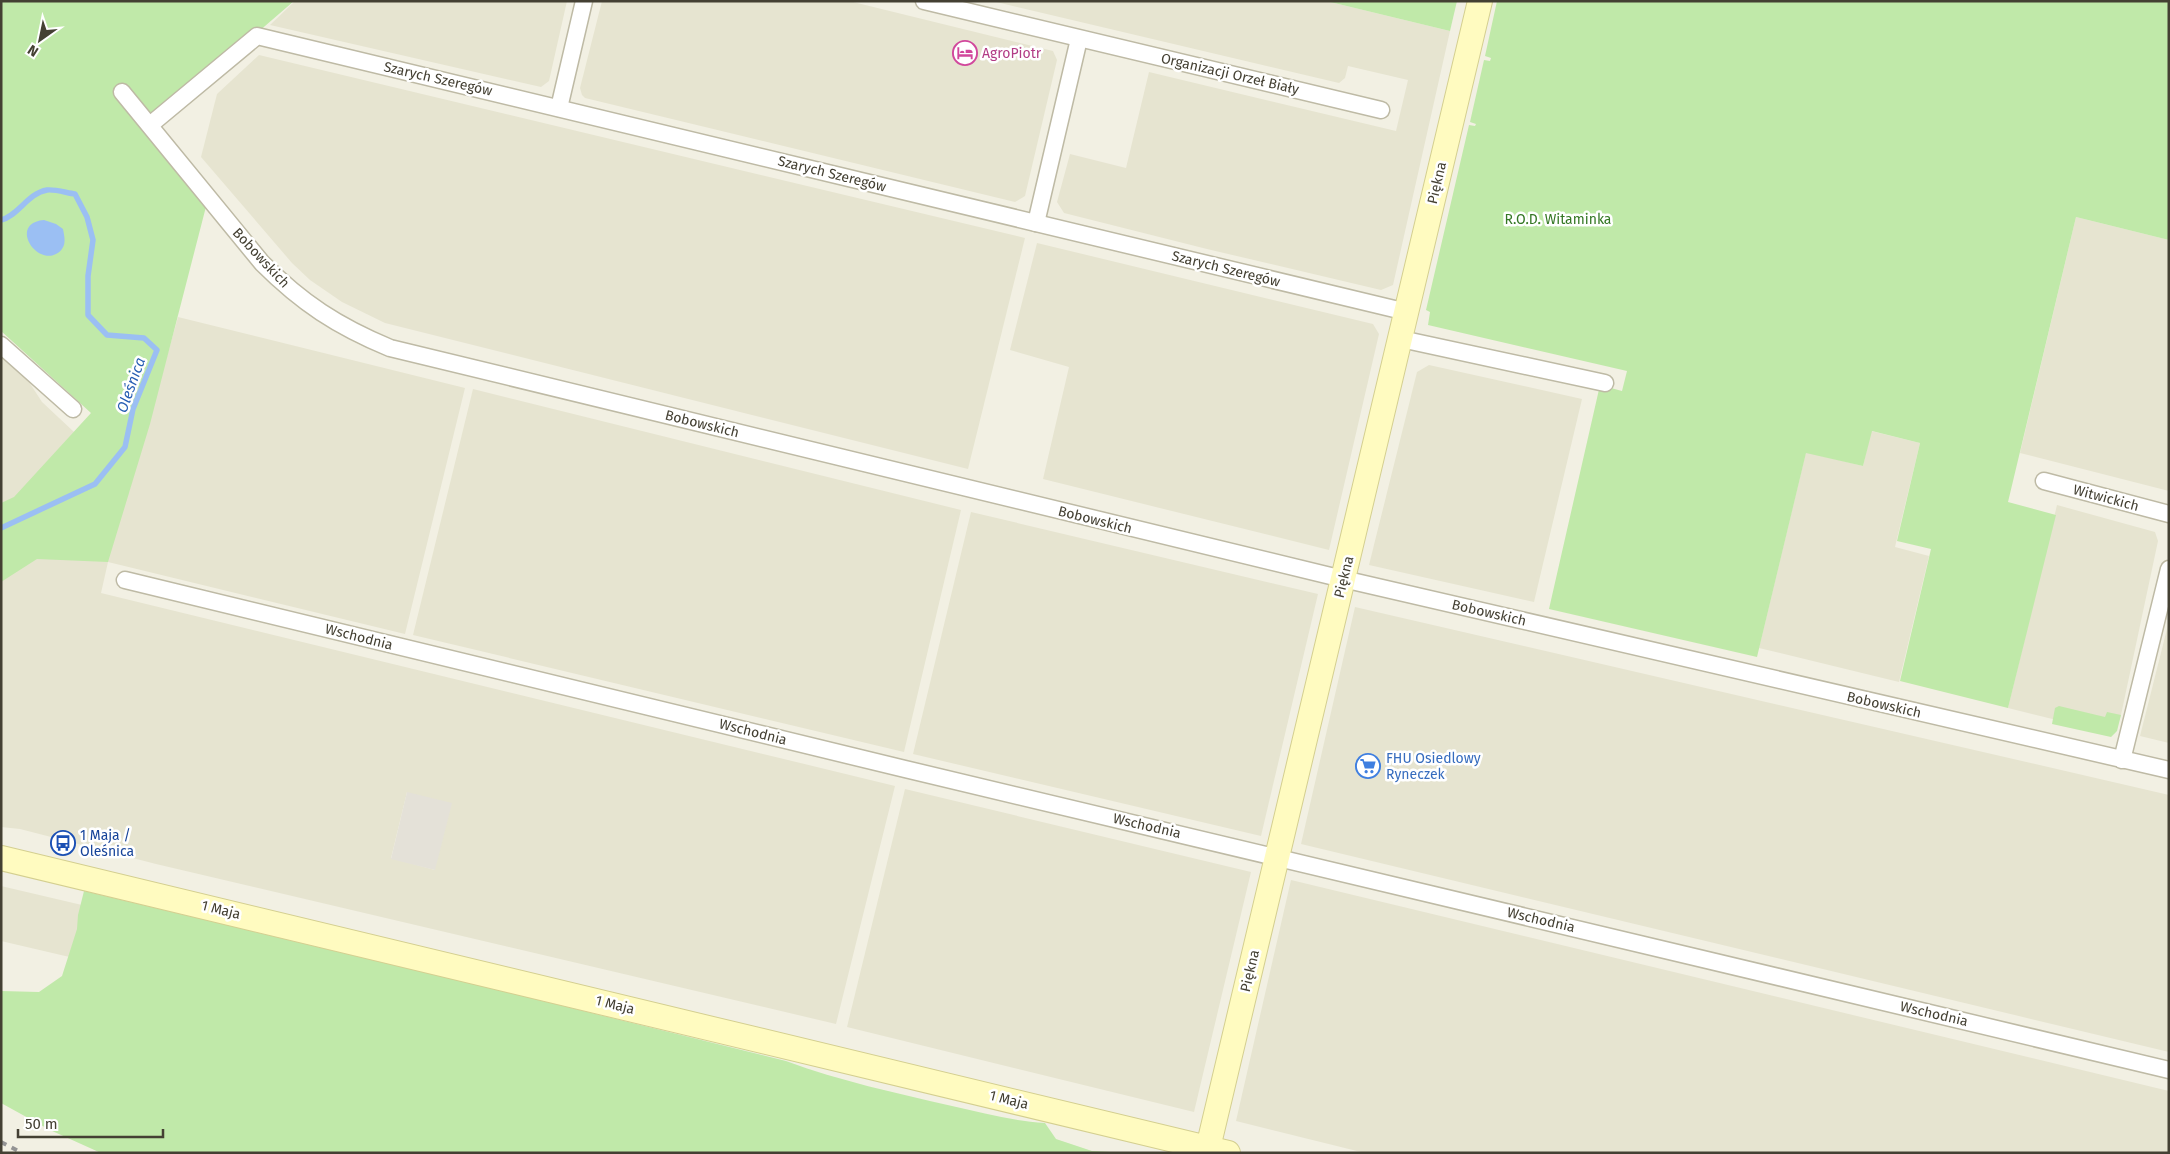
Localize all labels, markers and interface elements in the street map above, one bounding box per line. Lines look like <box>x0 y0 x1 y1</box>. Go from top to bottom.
north arrow <box>15 15 65 65</box>
hotel icon: AgroPiotr <box>952 40 978 66</box>
text: N <box>25 41 42 60</box>
place label: AgroPiotr <box>982 45 1042 62</box>
street label: Organizacji Orzeł Biały <box>1159 50 1301 98</box>
street label: Szarych Szeregów <box>382 58 494 100</box>
street label: Szarych Szeregów <box>776 152 888 196</box>
street label: Piękna <box>1424 160 1450 206</box>
park label: R.O.D. Witaminka <box>1505 211 1611 228</box>
street label: Bobowskich <box>229 224 293 292</box>
street label: Szarych Szeregów <box>1170 247 1282 291</box>
water label: Oleśnica <box>113 355 149 415</box>
street label: Bobowskich <box>663 407 741 441</box>
street label: Witwickich <box>2071 481 2141 515</box>
street label: Bobowskich <box>1056 503 1134 537</box>
street label: Piękna <box>1331 554 1357 600</box>
street label: Bobowskich <box>1450 596 1528 630</box>
street label: Wschodnia <box>323 620 395 654</box>
street label: Bobowskich <box>1845 688 1923 722</box>
street label: Wschodnia <box>717 715 789 749</box>
place label: FHU Osiedlowy Ryneczek <box>1386 750 1481 783</box>
supermarket icon: FHU Osiedlowy Ryneczek <box>1355 753 1381 779</box>
street label: Wschodnia <box>1111 810 1183 842</box>
place label: 1 Maja / Oleśnica <box>80 827 134 860</box>
bus stop icon: 1 Maja / Oleśnica <box>50 830 76 856</box>
street label: 1 Maja <box>200 897 242 923</box>
street label: Wschodnia <box>1505 904 1577 936</box>
street label: Piękna <box>1237 948 1263 994</box>
street label: 1 Maja <box>594 992 636 1018</box>
street label: Wschodnia <box>1898 998 1970 1030</box>
street label: 1 Maja <box>988 1087 1030 1113</box>
scale bar <box>18 1106 162 1138</box>
text: 50 m <box>25 1115 58 1133</box>

